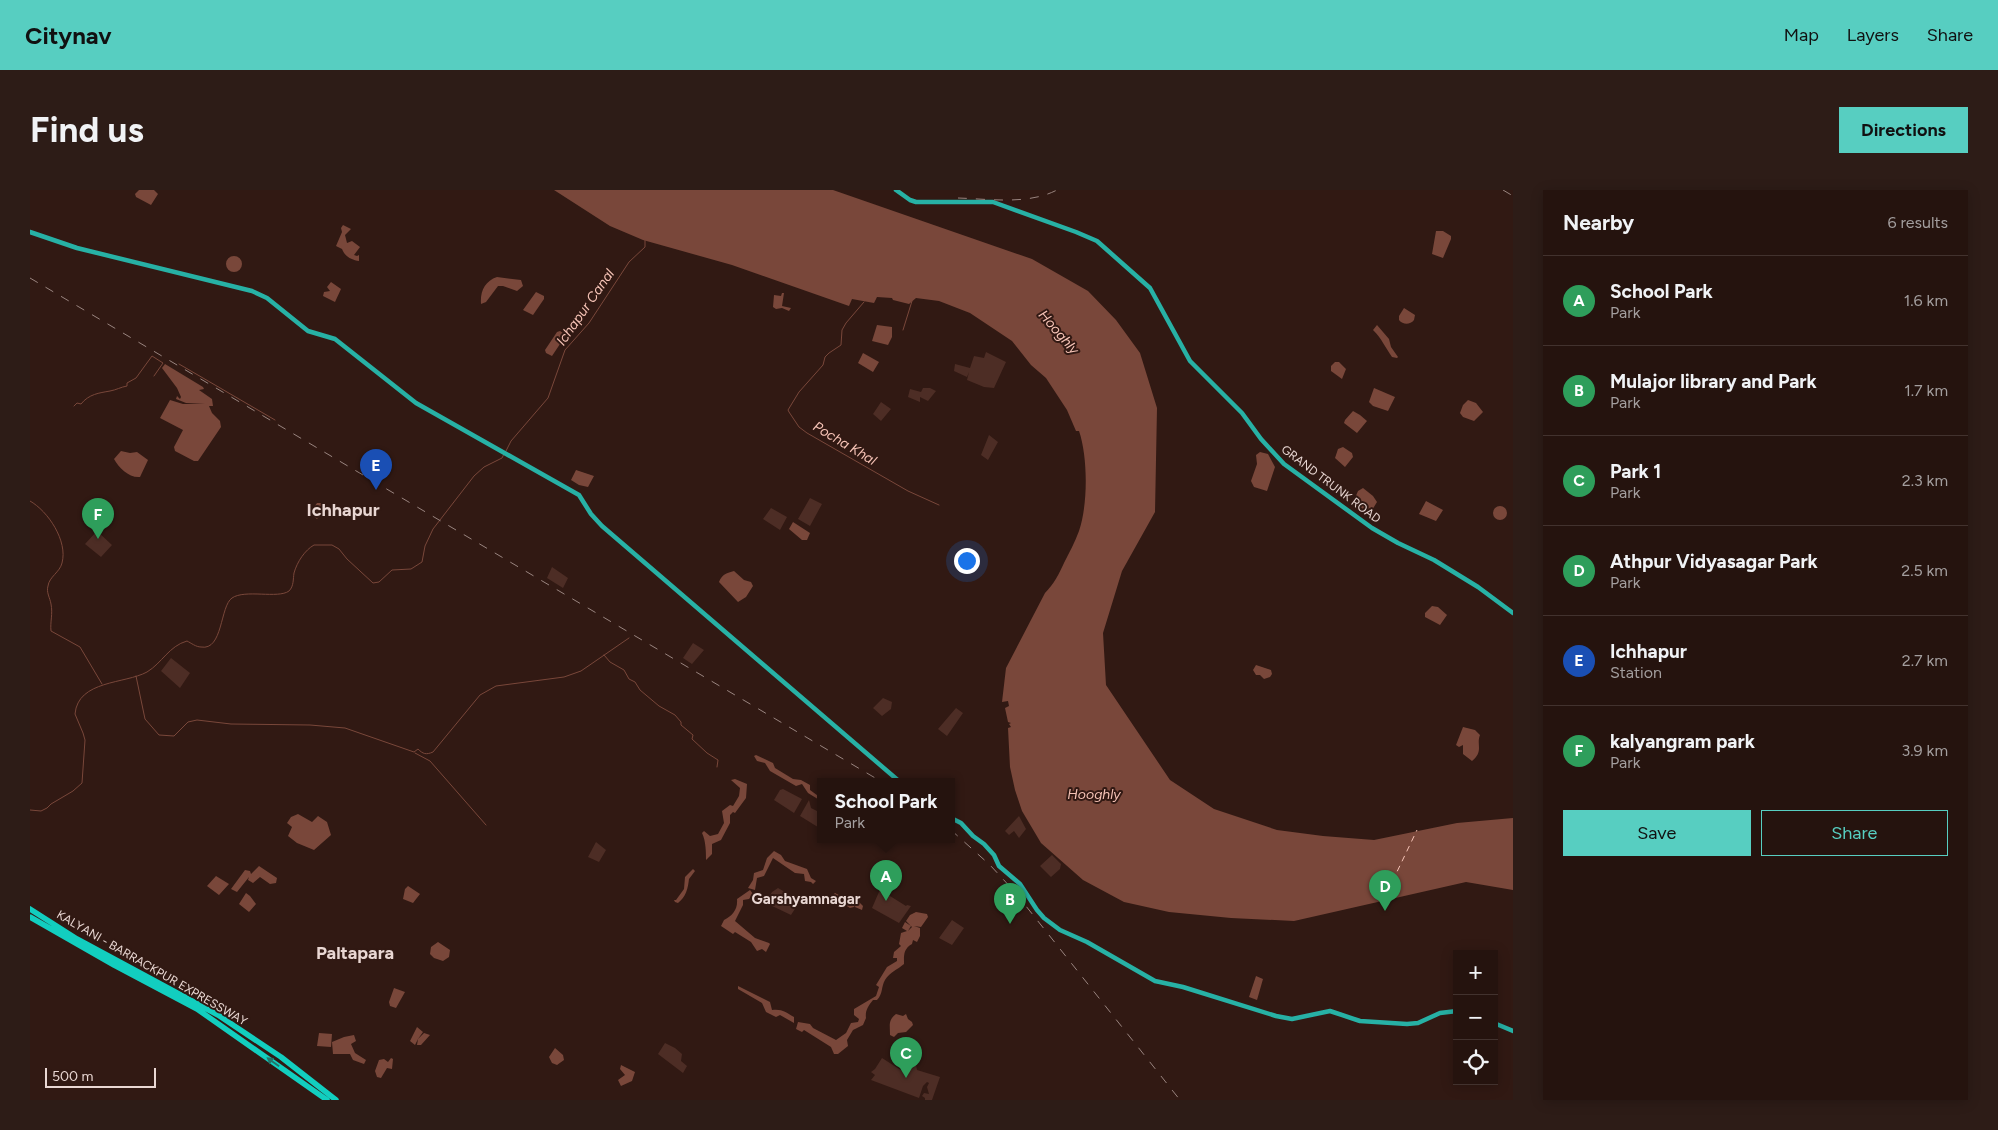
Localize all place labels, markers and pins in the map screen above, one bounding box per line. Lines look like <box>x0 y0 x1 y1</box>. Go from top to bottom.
pin: E <box>360 449 392 490</box>
pin: F <box>82 498 114 539</box>
pin: A <box>870 860 902 901</box>
pin: D <box>1369 870 1401 911</box>
pin: B <box>994 883 1026 924</box>
pin: C <box>890 1037 922 1078</box>

